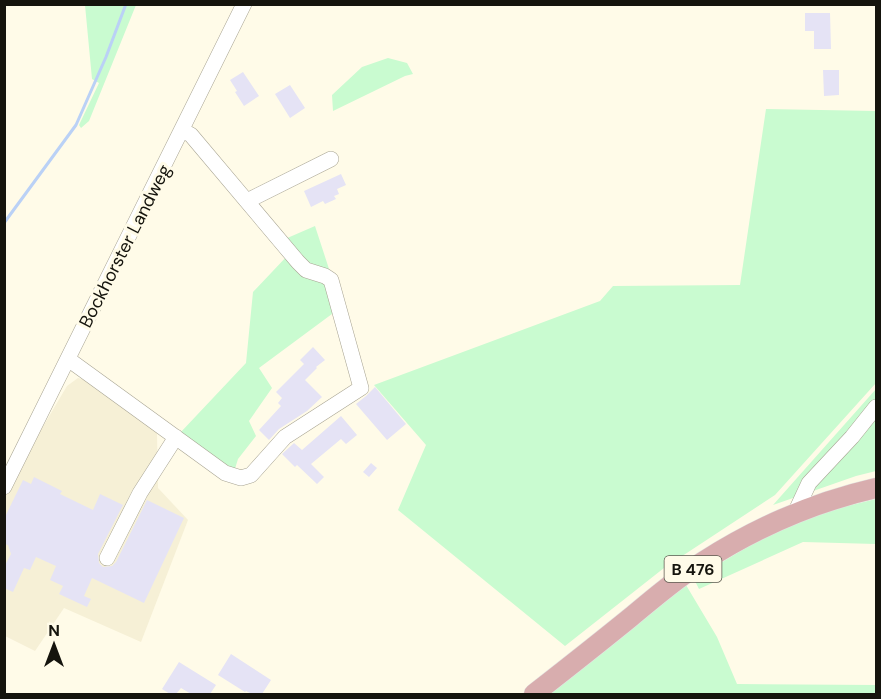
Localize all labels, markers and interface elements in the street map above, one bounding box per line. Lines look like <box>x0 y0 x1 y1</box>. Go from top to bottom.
street label: Bockhorster Landweg <box>73 160 177 332</box>
road number: B 476 <box>664 556 722 582</box>
north arrow <box>24 615 84 675</box>
text: N <box>48 620 60 641</box>

